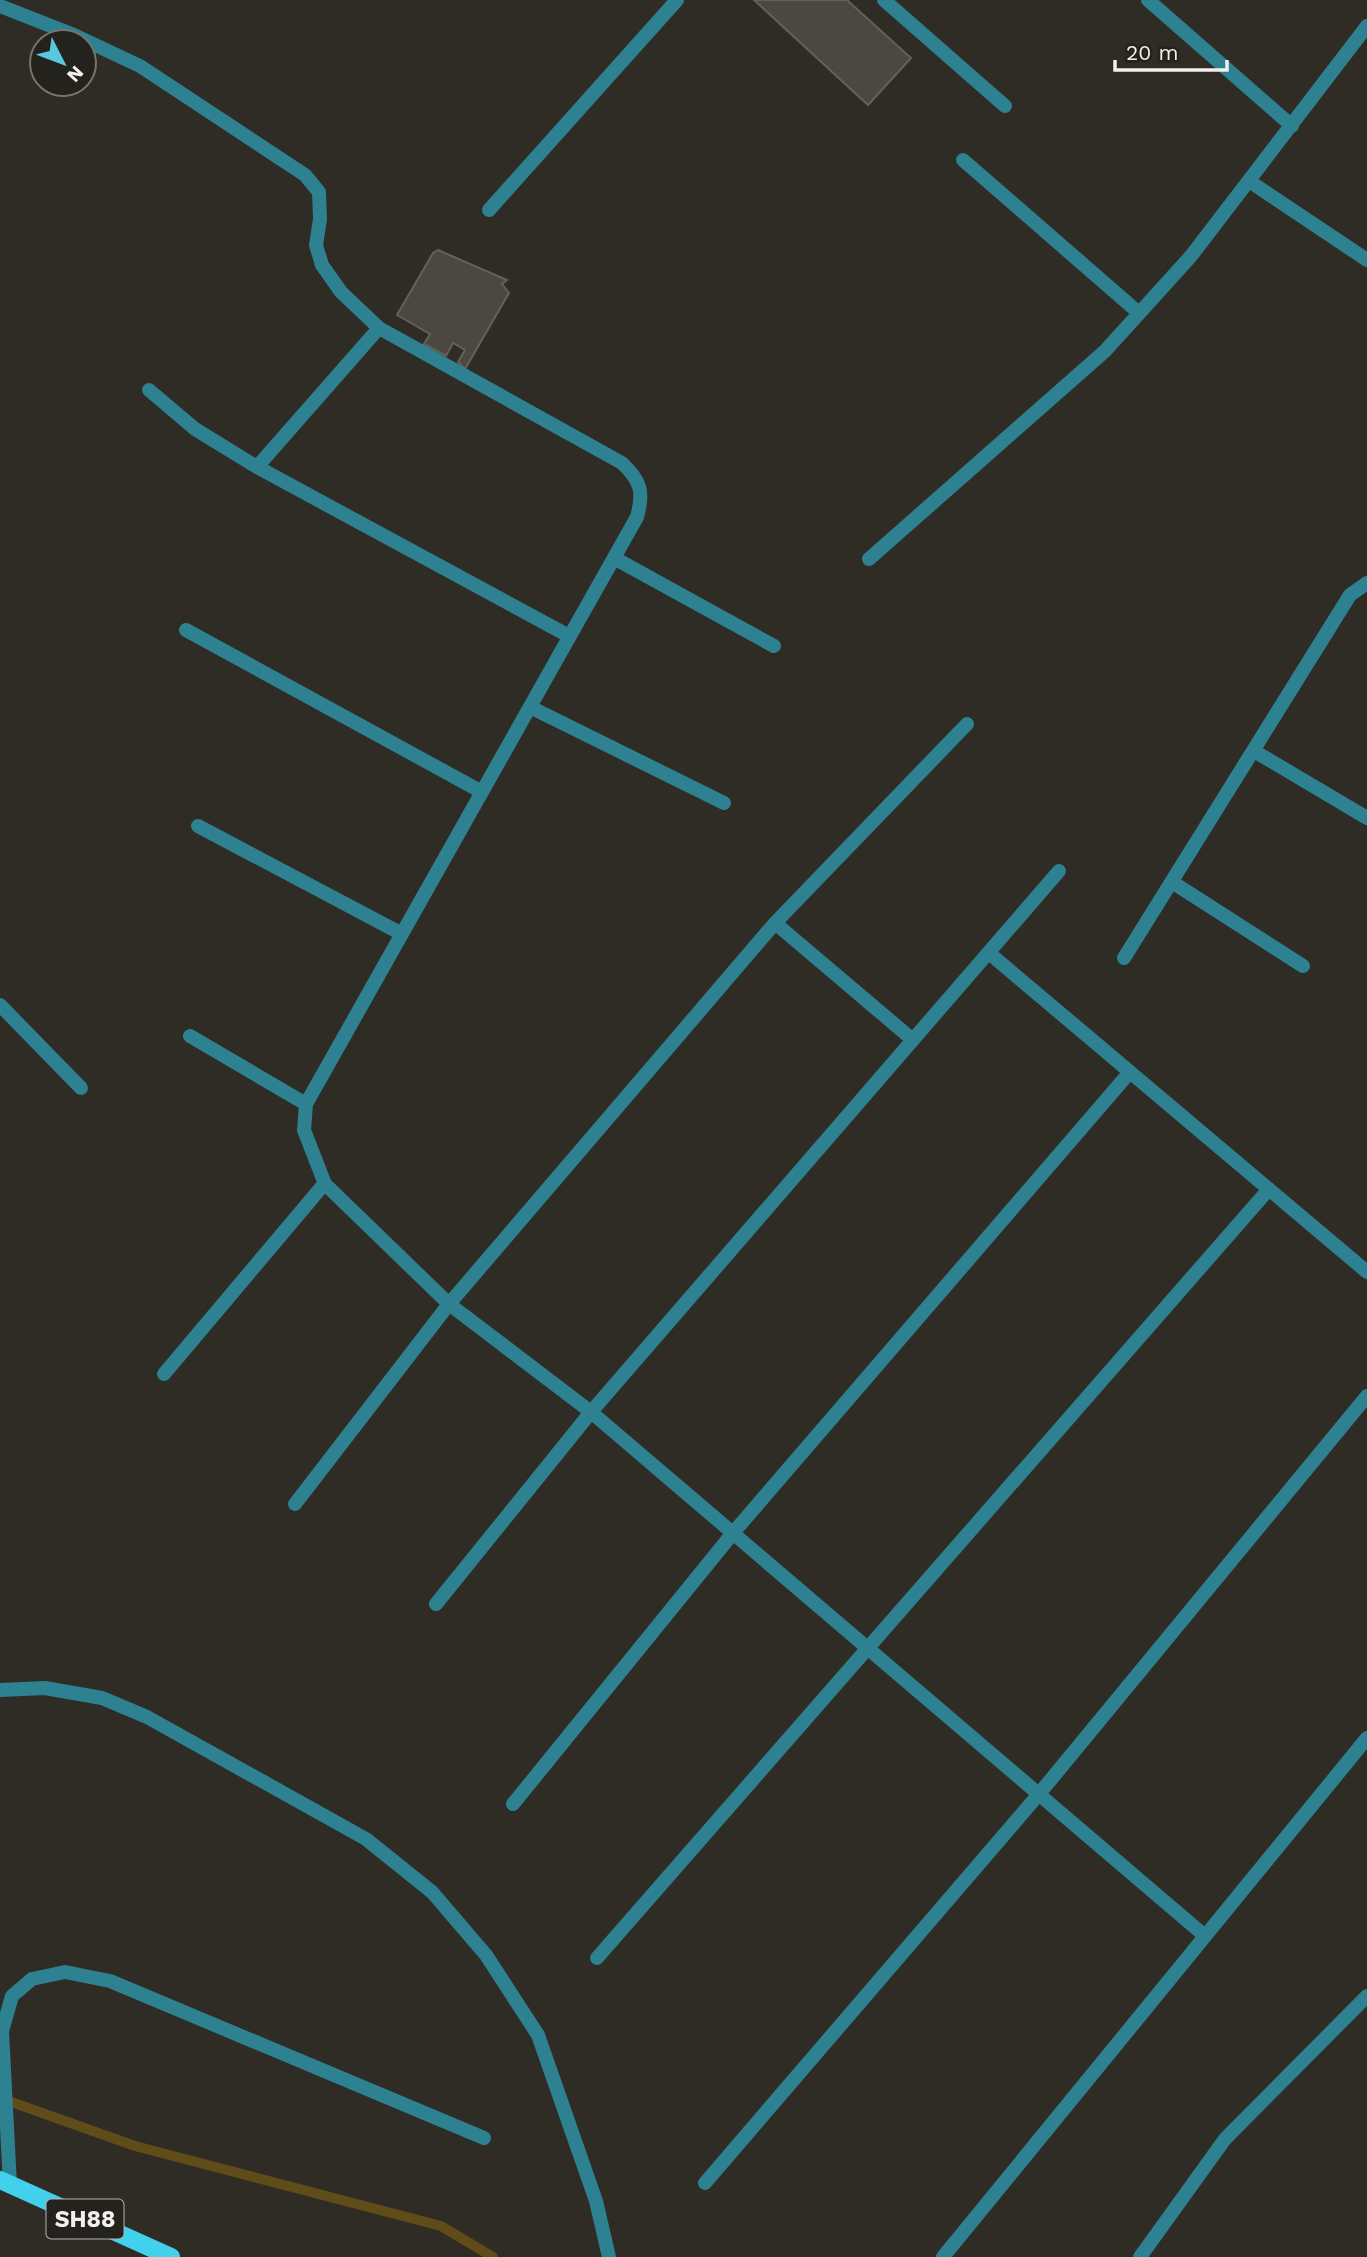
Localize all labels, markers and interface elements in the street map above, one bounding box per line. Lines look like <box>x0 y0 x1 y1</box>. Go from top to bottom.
north arrow <box>28 28 98 98</box>
scale bar <box>1115 28 1227 72</box>
text: 20 m <box>1126 40 1178 65</box>
text: N <box>62 61 89 87</box>
road number: SH88 <box>46 2200 124 2238</box>

